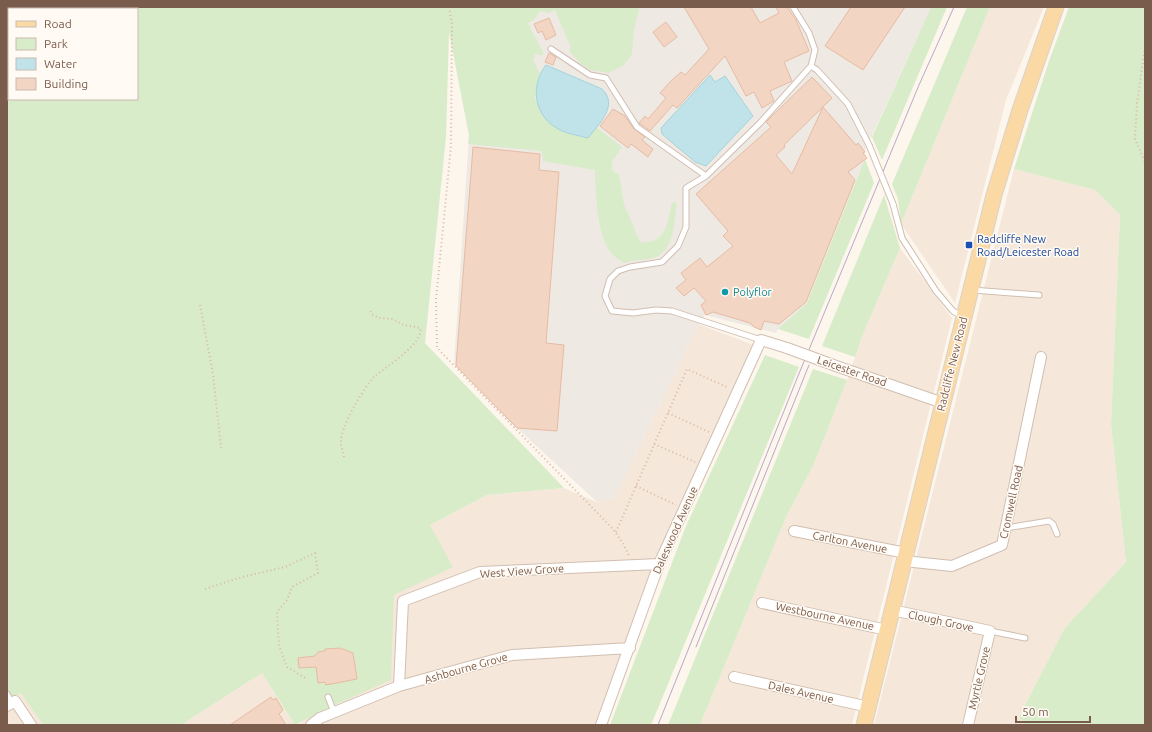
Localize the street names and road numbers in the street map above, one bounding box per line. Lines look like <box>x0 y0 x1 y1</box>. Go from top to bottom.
street label: Radcliffe New Road <box>934 316 970 412</box>
street label: Leicester Road <box>816 353 888 389</box>
street label: Cromwell Road <box>997 464 1025 540</box>
street label: Daleswood Avenue <box>650 484 700 576</box>
street label: Carlton Avenue <box>812 529 888 555</box>
street label: West View Grove <box>480 562 564 580</box>
street label: Westbourne Avenue <box>775 600 875 632</box>
street label: Clough Grove <box>907 608 975 634</box>
street label: Myrtle Grove <box>966 645 992 711</box>
street label: Ashbourne Grove <box>423 650 509 686</box>
street label: Dales Avenue <box>767 679 835 705</box>

